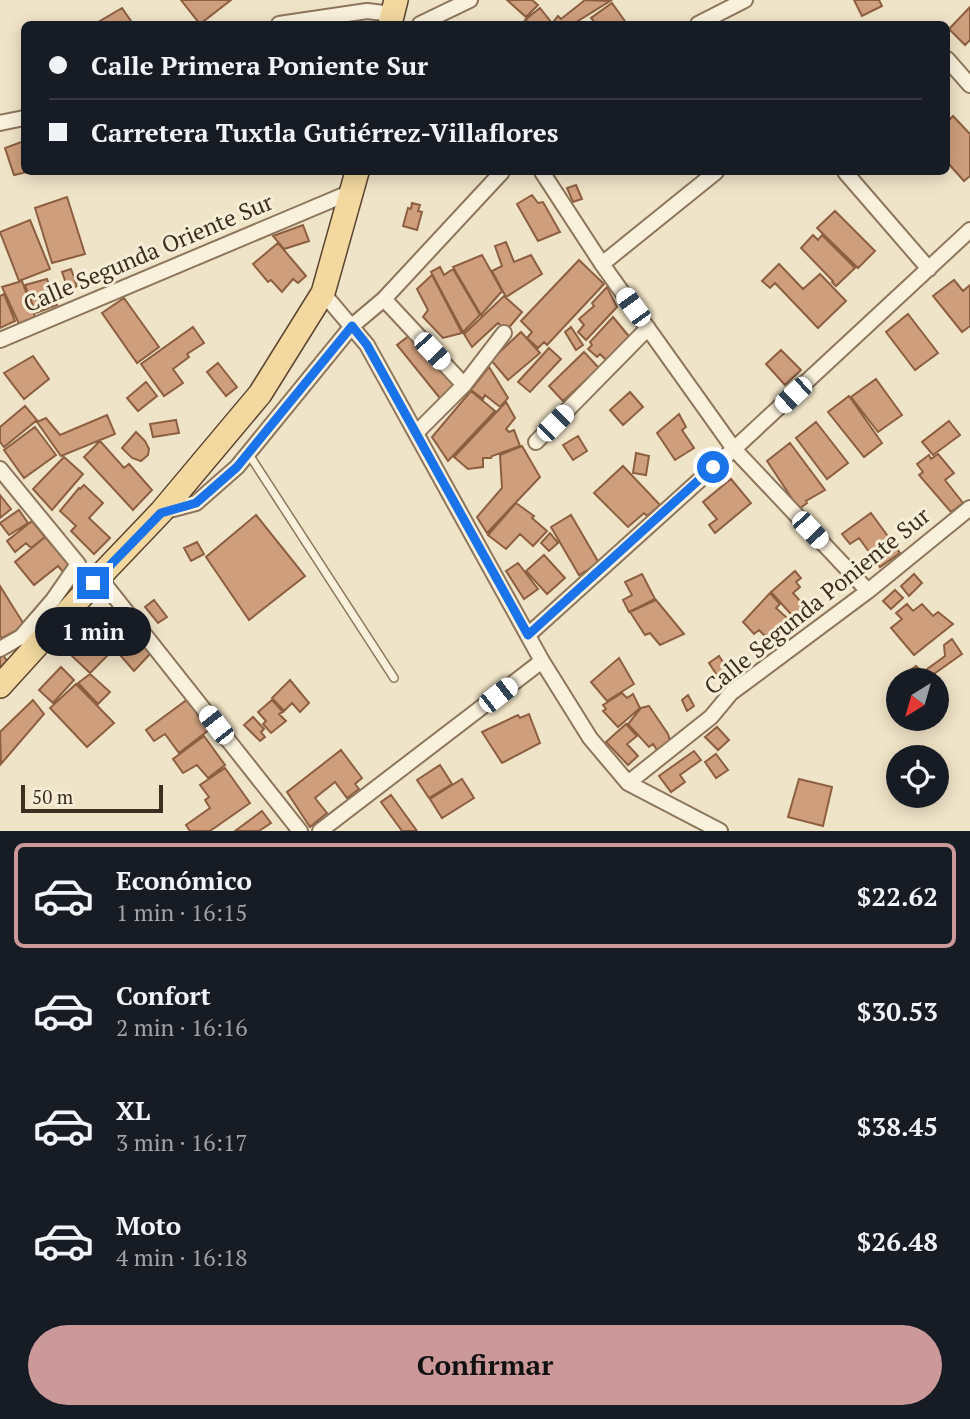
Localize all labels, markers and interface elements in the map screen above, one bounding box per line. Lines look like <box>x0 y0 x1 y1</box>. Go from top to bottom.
text: Calle Primera Poniente Sur <box>91 48 428 82</box>
text: Carretera Tuxtla Gutiérrez-Villaflores <box>91 115 558 149</box>
street label: Calle Segunda Oriente Sur <box>18 186 278 319</box>
car <box>613 284 654 330</box>
car <box>410 328 455 374</box>
car <box>771 373 816 417</box>
car <box>533 401 578 445</box>
route start <box>697 451 729 483</box>
street label: Calle Segunda Poniente Sur <box>697 500 936 701</box>
car <box>788 507 833 553</box>
route end <box>77 567 109 599</box>
callout: 1 min <box>35 608 151 656</box>
text: 1 min <box>62 616 124 647</box>
north arrow <box>886 668 948 732</box>
map controls <box>886 668 949 808</box>
car <box>475 674 522 716</box>
car <box>195 702 238 748</box>
button: locate <box>886 745 949 808</box>
scale bar <box>21 782 163 814</box>
text: 50 m <box>32 784 73 809</box>
text: Económico <box>116 863 252 897</box>
icon: car <box>32 864 95 927</box>
text: $22.62 <box>857 879 938 913</box>
text: 1 min · 16:15 <box>116 897 248 928</box>
text: Confort <box>116 978 211 1012</box>
icon: car <box>32 979 95 1042</box>
text: $30.53 <box>857 994 938 1028</box>
text: 2 min · 16:16 <box>116 1012 248 1043</box>
text: XL <box>116 1093 150 1127</box>
icon: car <box>32 1094 95 1157</box>
text: $38.45 <box>857 1109 938 1143</box>
text: 3 min · 16:17 <box>116 1127 248 1158</box>
text: Moto <box>116 1208 181 1242</box>
icon: car <box>32 1209 95 1272</box>
text: $26.48 <box>857 1224 938 1258</box>
text: 4 min · 16:18 <box>116 1242 248 1273</box>
button: Confirmar <box>28 1325 942 1405</box>

